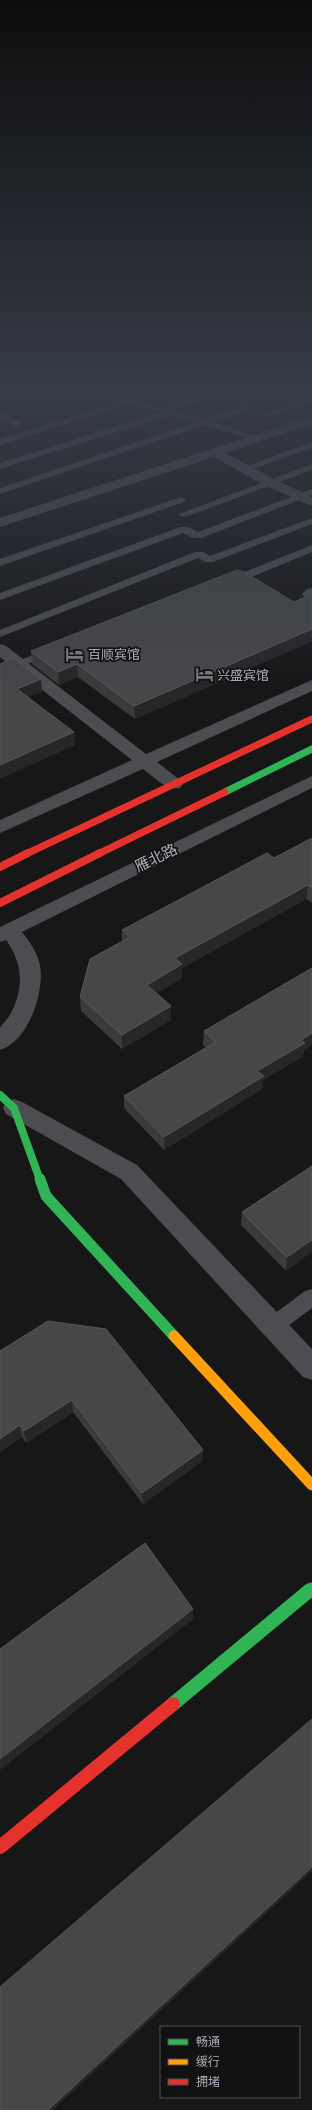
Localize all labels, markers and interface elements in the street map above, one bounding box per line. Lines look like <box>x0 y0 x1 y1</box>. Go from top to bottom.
hotel icon: 百顺宾馆 <box>65 644 85 664</box>
place label: 百顺宾馆 <box>88 646 140 662</box>
hotel icon: 兴盛宾馆 <box>194 665 214 685</box>
place label: 兴盛宾馆 <box>217 667 269 683</box>
street label: 雁北路 <box>132 840 180 876</box>
legend <box>160 2026 300 2098</box>
text: 畅通 <box>196 2034 220 2049</box>
text: 缓行 <box>196 2054 220 2069</box>
text: 拥堵 <box>196 2074 220 2089</box>

